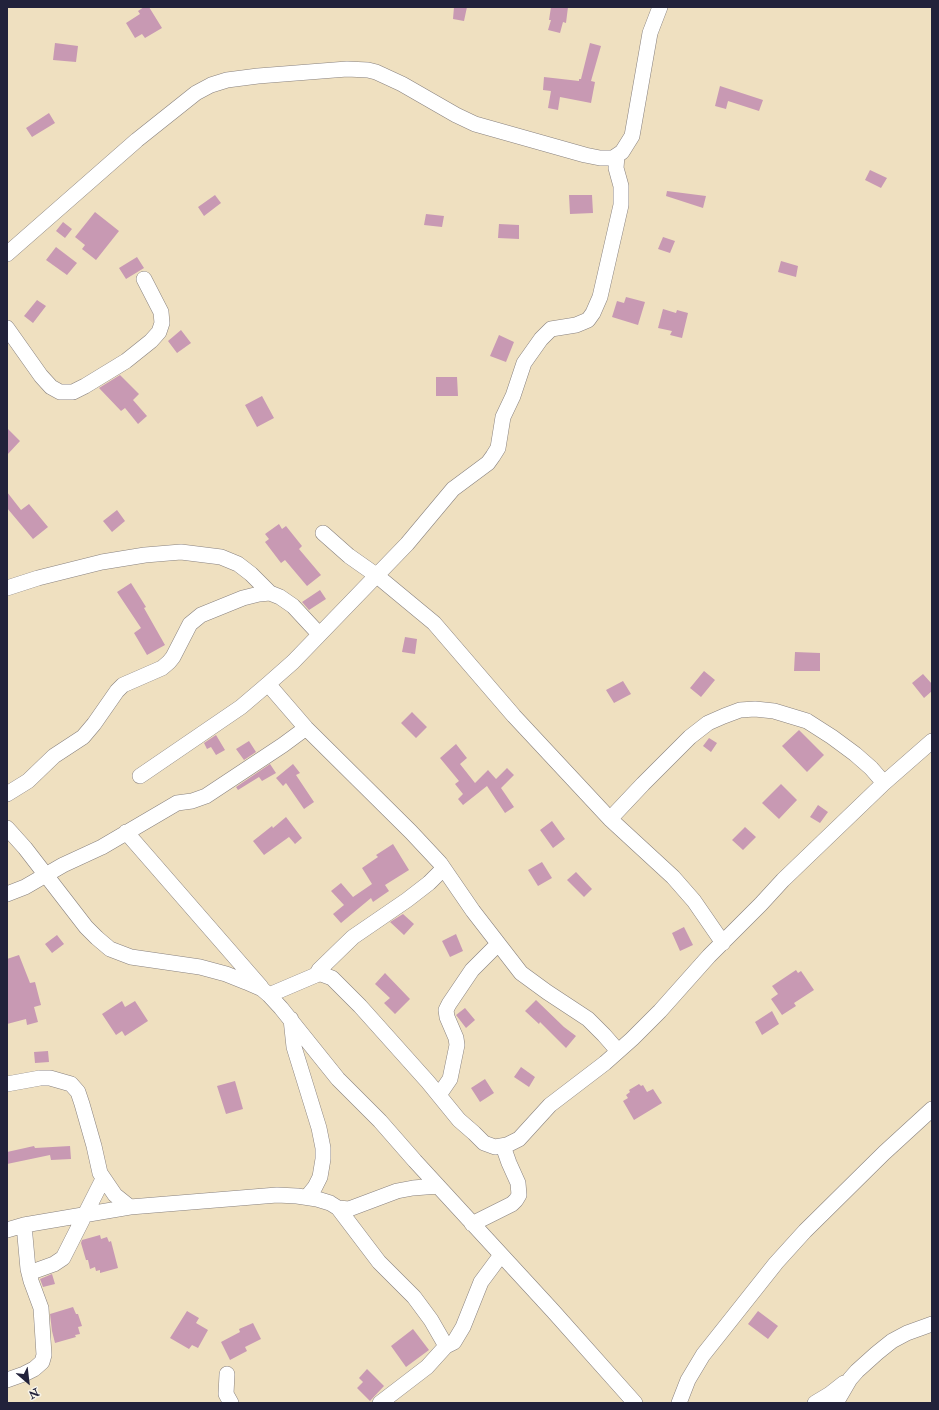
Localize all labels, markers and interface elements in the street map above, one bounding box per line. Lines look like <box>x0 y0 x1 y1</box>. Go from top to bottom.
north arrow <box>8 1362 48 1402</box>
text: N <box>26 1385 41 1401</box>

